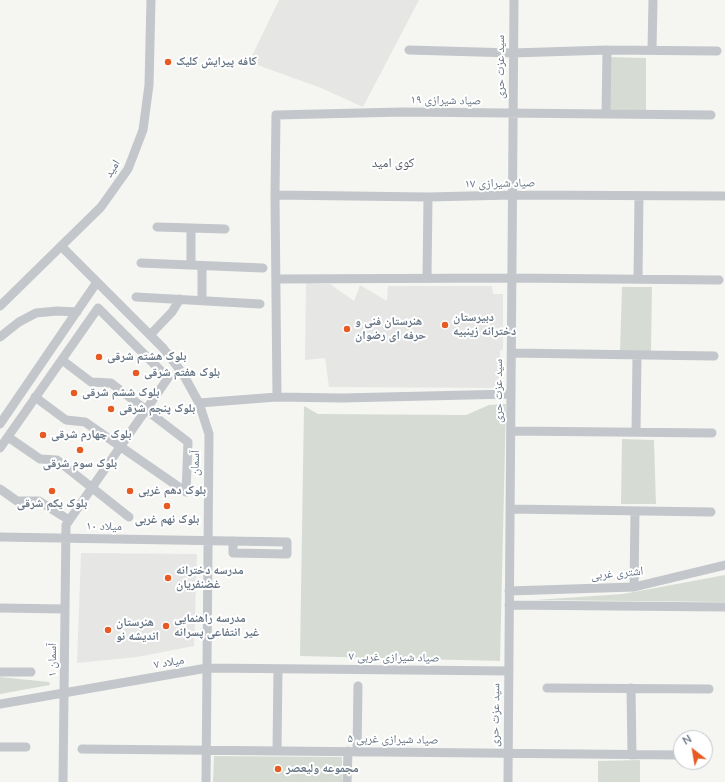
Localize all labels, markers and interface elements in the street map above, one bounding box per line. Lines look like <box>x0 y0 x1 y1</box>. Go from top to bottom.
street label: سید عزت حری <box>494 35 508 99</box>
place label: کافه پیرایش کلیک <box>176 55 257 69</box>
marker: کافه پیرایش کلیک <box>163 57 173 67</box>
street label: صیاد شیرازی ۱۹ <box>411 93 481 109</box>
district label: کوی امید <box>372 156 414 172</box>
street label: امید <box>102 157 124 181</box>
street label: صیاد شیرازی ۱۷ <box>465 176 535 192</box>
place label: دبیرستان دخترانه زینبیه <box>453 311 516 339</box>
place label: هنرستان فنی و حرفه ای رضوان <box>355 315 426 343</box>
marker: دبیرستان دخترانه زینبیه <box>440 320 450 330</box>
marker: هنرستان فنی و حرفه ای رضوان <box>342 324 352 334</box>
place label: بلوک هشتم شرقی <box>107 350 187 364</box>
marker: بلوک هشتم شرقی <box>94 352 104 362</box>
street label: سید عزت حری <box>492 359 506 423</box>
place label: بلوک هفتم شرقی <box>144 366 220 380</box>
marker: بلوک هفتم شرقی <box>131 368 141 378</box>
place label: بلوک ششم شرقی <box>82 386 159 400</box>
marker: بلوک ششم شرقی <box>69 388 79 398</box>
place label: بلوک پنجم شرقی <box>119 402 195 416</box>
marker: بلوک پنجم شرقی <box>106 404 116 414</box>
place label: بلوک چهارم شرقی <box>51 428 132 442</box>
marker: بلوک چهارم شرقی <box>38 430 48 440</box>
marker: بلوک سوم شرقی <box>75 445 85 455</box>
street label: آسمان <box>189 450 203 476</box>
place label: بلوک سوم شرقی <box>43 457 117 471</box>
place label: بلوک دهم غربی <box>138 484 206 498</box>
marker: بلوک یکم شرقی <box>47 486 57 496</box>
marker: بلوک دهم غربی <box>125 486 135 496</box>
place label: بلوک یکم شرقی <box>17 497 87 511</box>
marker: بلوک نهم غربی <box>162 501 172 511</box>
place label: بلوک نهم غربی <box>135 513 199 527</box>
street label: میلاد ۱۰ <box>86 519 122 535</box>
place label: مدرسه دخترانه غضنفریان <box>176 564 244 592</box>
street label: اشتری غربی <box>590 565 644 583</box>
marker: مدرسه دخترانه غضنفریان <box>163 573 173 583</box>
place label: مدرسه راهنمایی غیر انتفاعی پسرانه <box>174 612 259 640</box>
place label: هنرستان اندیشه نو <box>116 616 159 644</box>
marker: مدرسه راهنمایی غیر انتفاعی پسرانه <box>161 621 171 631</box>
marker: هنرستان اندیشه نو <box>103 625 113 635</box>
street label: آسمان ۱ <box>46 643 60 677</box>
street label: صیاد شیرازی غربی ۷ <box>348 650 440 666</box>
street label: میلاد ۷ <box>153 653 185 673</box>
street label: سید عزت حری <box>488 683 504 747</box>
north arrow <box>673 730 713 770</box>
street label: صیاد شیرازی غربی ۵ <box>347 732 439 748</box>
text: N <box>680 732 694 749</box>
place label: مجموعه ولیعصر <box>286 762 359 776</box>
marker: مجموعه ولیعصر <box>273 764 283 774</box>

